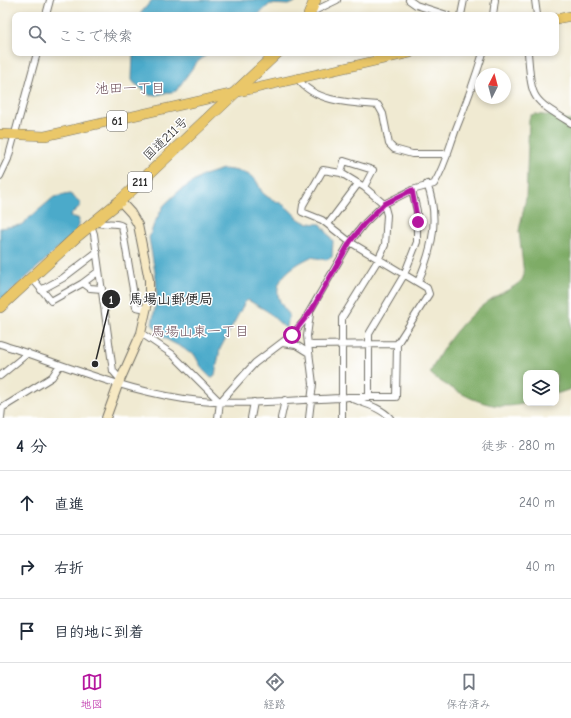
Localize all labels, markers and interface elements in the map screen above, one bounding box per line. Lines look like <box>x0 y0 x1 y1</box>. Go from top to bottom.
search box <box>12 12 559 56</box>
icon: search <box>26 23 48 45</box>
text: ここで検索 <box>58 27 133 45</box>
north arrow <box>475 68 511 104</box>
district label: 池田一丁目 <box>95 80 165 97</box>
road number: 61 <box>107 111 127 131</box>
street label: 国道211号 <box>140 113 191 163</box>
road number: 211 <box>128 172 152 192</box>
route end <box>409 213 427 231</box>
callout: 馬場山郵便局 <box>101 286 221 312</box>
text: 馬場山郵便局 <box>129 291 213 308</box>
text: 1 <box>109 293 114 307</box>
district label: 馬場山東一丁目 <box>151 323 249 340</box>
route start <box>283 326 301 344</box>
map controls <box>523 370 559 406</box>
button: layers <box>523 370 559 406</box>
text: 4 分 <box>16 437 47 456</box>
text: 徒歩 · 280 m <box>482 438 555 453</box>
icon: ahead <box>16 492 38 514</box>
text: 直進 <box>54 495 84 513</box>
text: 240 m <box>519 495 555 510</box>
icon: right <box>16 556 38 578</box>
text: 右折 <box>54 559 84 577</box>
text: 40 m <box>526 559 555 574</box>
icon: arrive <box>16 620 38 642</box>
text: 目的地に到着 <box>54 623 144 641</box>
tab: 地図 <box>81 671 103 711</box>
tab: 経路 <box>264 671 286 711</box>
tab: 保存済み <box>447 671 491 711</box>

